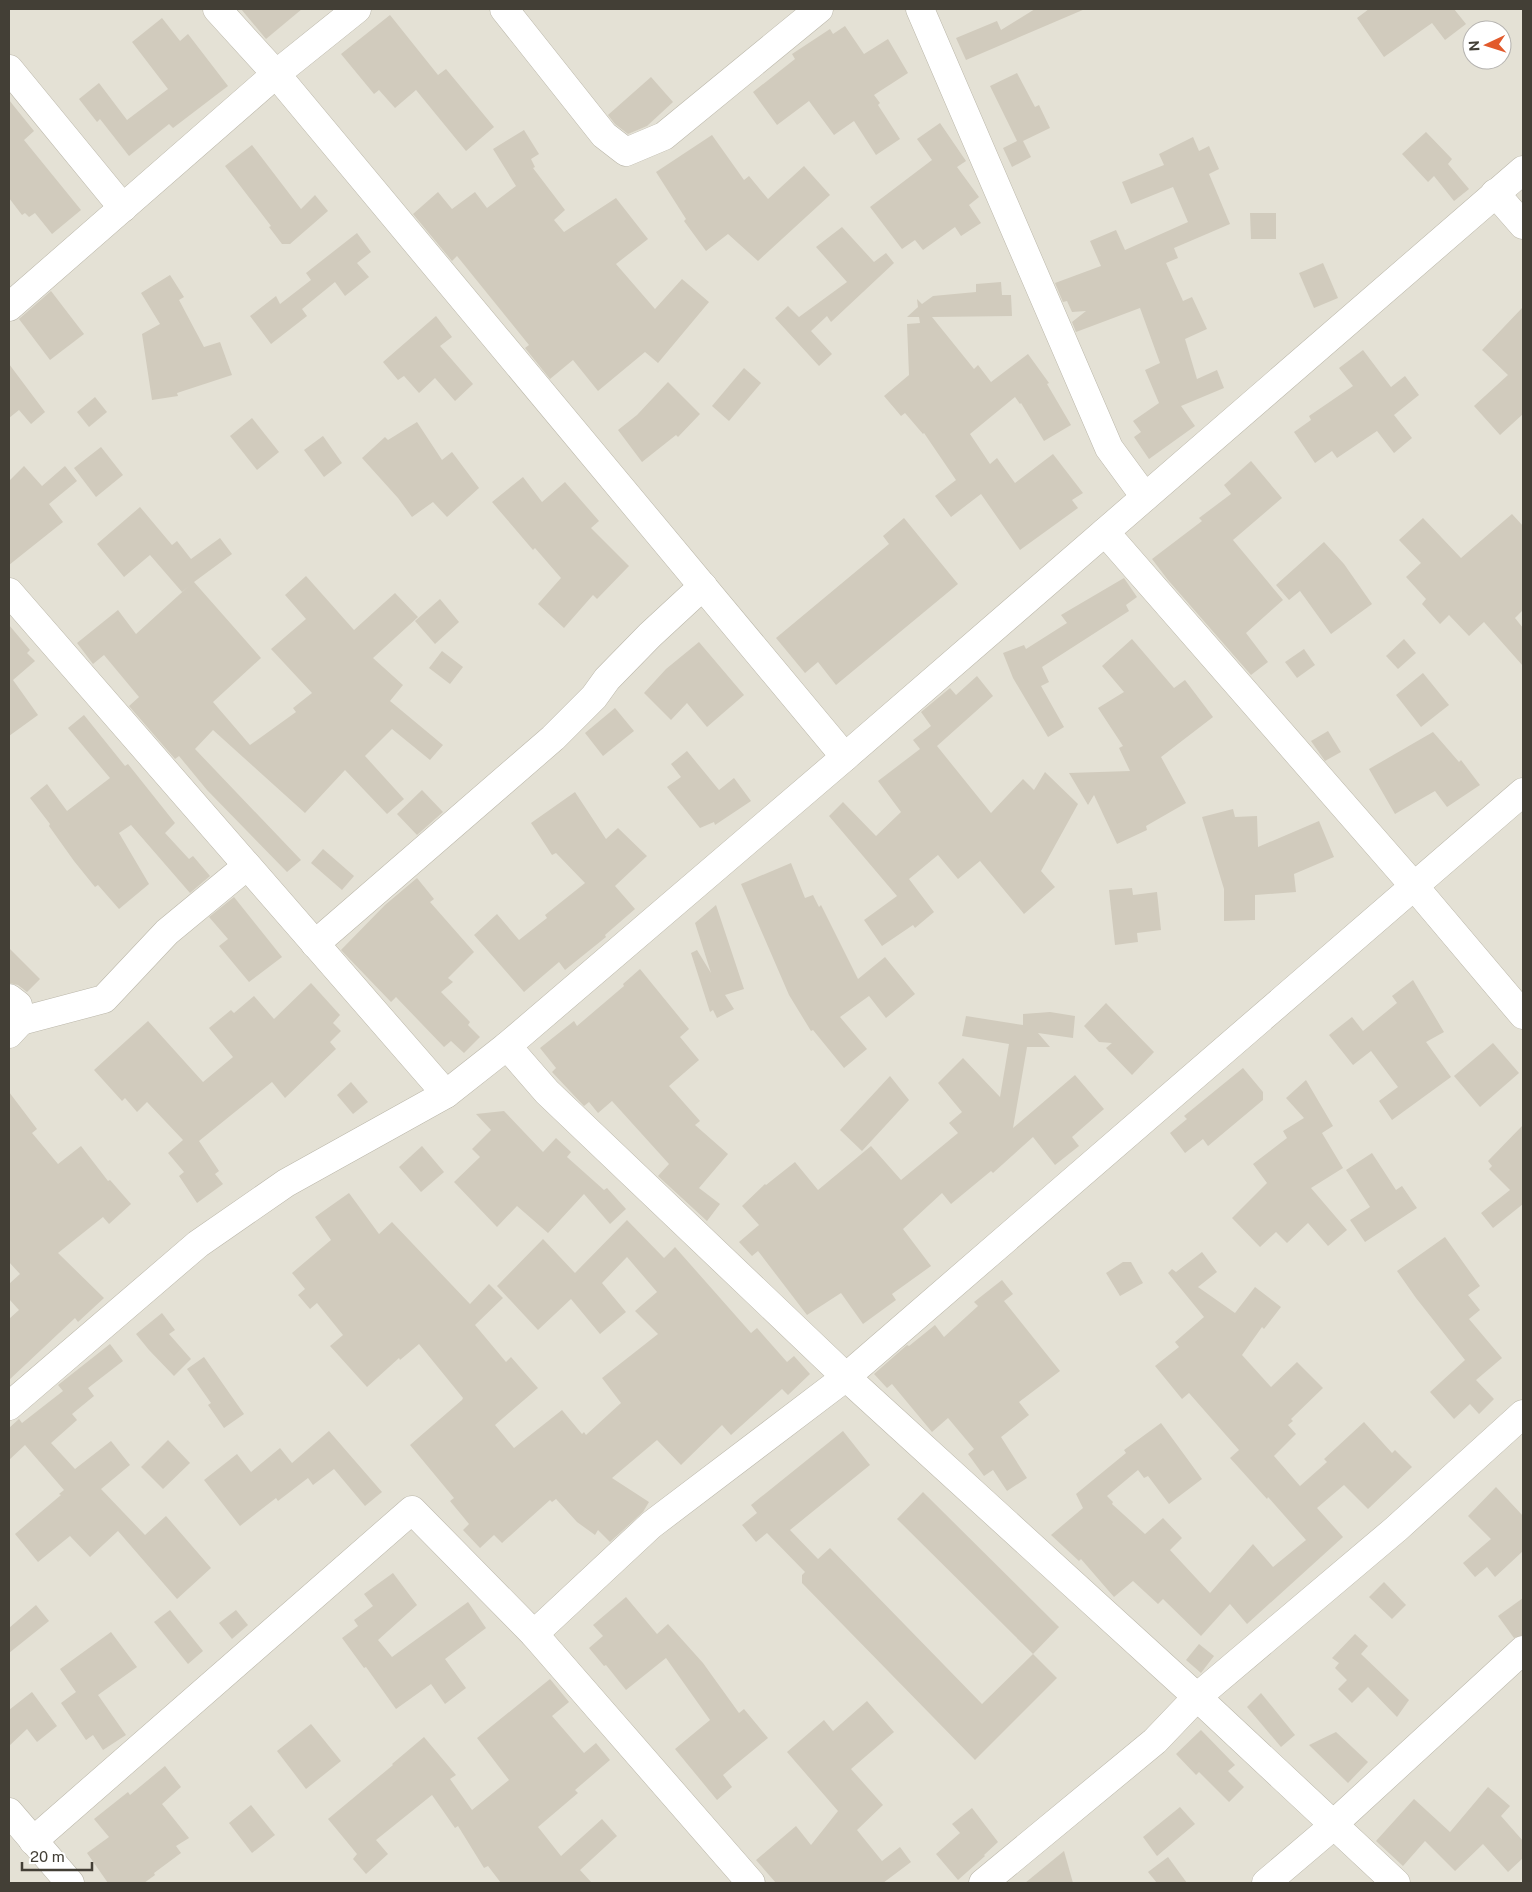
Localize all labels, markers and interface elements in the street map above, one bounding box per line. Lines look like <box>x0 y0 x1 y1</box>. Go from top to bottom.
north arrow <box>1462 20 1512 70</box>
text: N <box>1466 40 1482 52</box>
scale bar <box>22 1840 92 1872</box>
text: 20 m <box>30 1848 65 1865</box>

